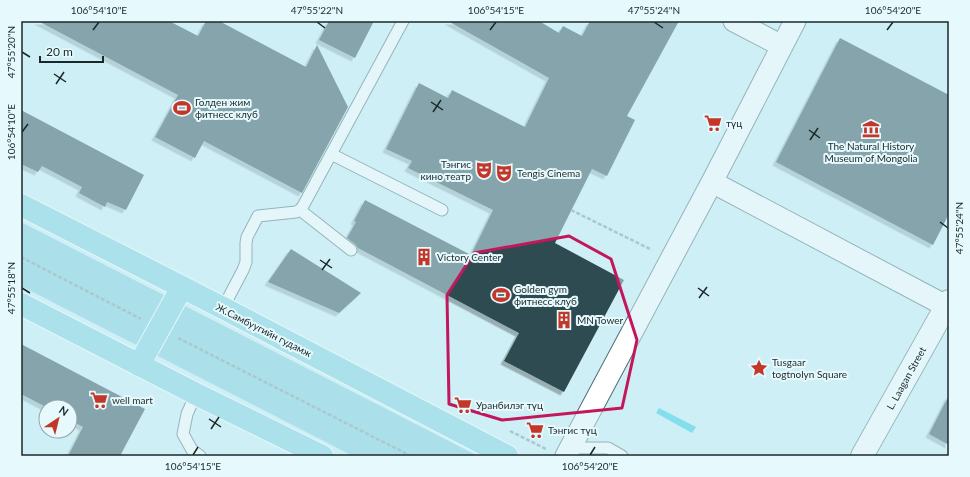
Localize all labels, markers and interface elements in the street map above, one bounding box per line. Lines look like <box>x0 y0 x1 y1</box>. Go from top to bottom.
text: 106°54'10"E <box>71 4 127 16</box>
text: 47°55'22"N <box>291 4 343 16</box>
text: 106°54'15"E <box>468 4 524 16</box>
text: 47°55'24"N <box>628 4 680 16</box>
text: 106°54'20"E <box>865 4 921 16</box>
text: 47°55'20"N <box>5 26 17 78</box>
scale bar <box>40 38 103 64</box>
text: 20 m <box>46 44 73 59</box>
place label: Голден жим фитнесс клуб <box>195 96 258 120</box>
sports icon: Голден жим фитнесс клуб <box>172 98 192 118</box>
text: 106°54'10"E <box>5 104 17 160</box>
supermarket icon: түц <box>703 113 723 133</box>
place label: түц <box>726 117 742 129</box>
museum icon: The Natural History Museum of Mongolia <box>861 119 881 139</box>
place label: The Natural History Museum of Mongolia <box>824 140 918 164</box>
place label: Тэнгис кино театр <box>421 158 471 182</box>
theatre icon: Тэнгис кино театр <box>474 160 494 180</box>
theatre icon: Tengis Cinema <box>494 163 514 183</box>
place label: Tengis Cinema <box>517 167 580 179</box>
text: 47°55'24"N <box>953 202 965 254</box>
building icon: Victory Center <box>414 247 434 267</box>
place label: Victory Center <box>437 251 501 263</box>
text: 47°55'18"N <box>5 262 17 314</box>
place label: Golden gym фитнесс клуб <box>514 283 577 307</box>
sports icon: Golden gym фитнесс клуб <box>491 285 511 305</box>
street label: Ж.Самбуугийн гудамж <box>214 301 314 359</box>
building icon: MN Tower <box>554 310 574 330</box>
place label: MN Tower <box>577 314 624 326</box>
street label: L. Laagan Street <box>884 344 928 411</box>
place label: Tusgaar togtnolyn Square <box>772 356 847 380</box>
place icon: Tusgaar togtnolyn Square <box>749 358 769 378</box>
supermarket icon: well mart <box>89 390 109 410</box>
place label: well mart <box>112 394 153 406</box>
supermarket icon: Уранбилэг түц <box>453 395 473 415</box>
north arrow <box>38 399 78 439</box>
place label: Уранбилэг түц <box>476 399 543 411</box>
text: N <box>57 403 71 418</box>
supermarket icon: Тэнгис түц <box>525 420 545 440</box>
place label: Тэнгис түц <box>548 424 597 436</box>
text: 106°54'15"E <box>165 460 221 472</box>
text: 106°54'20"E <box>562 460 618 472</box>

